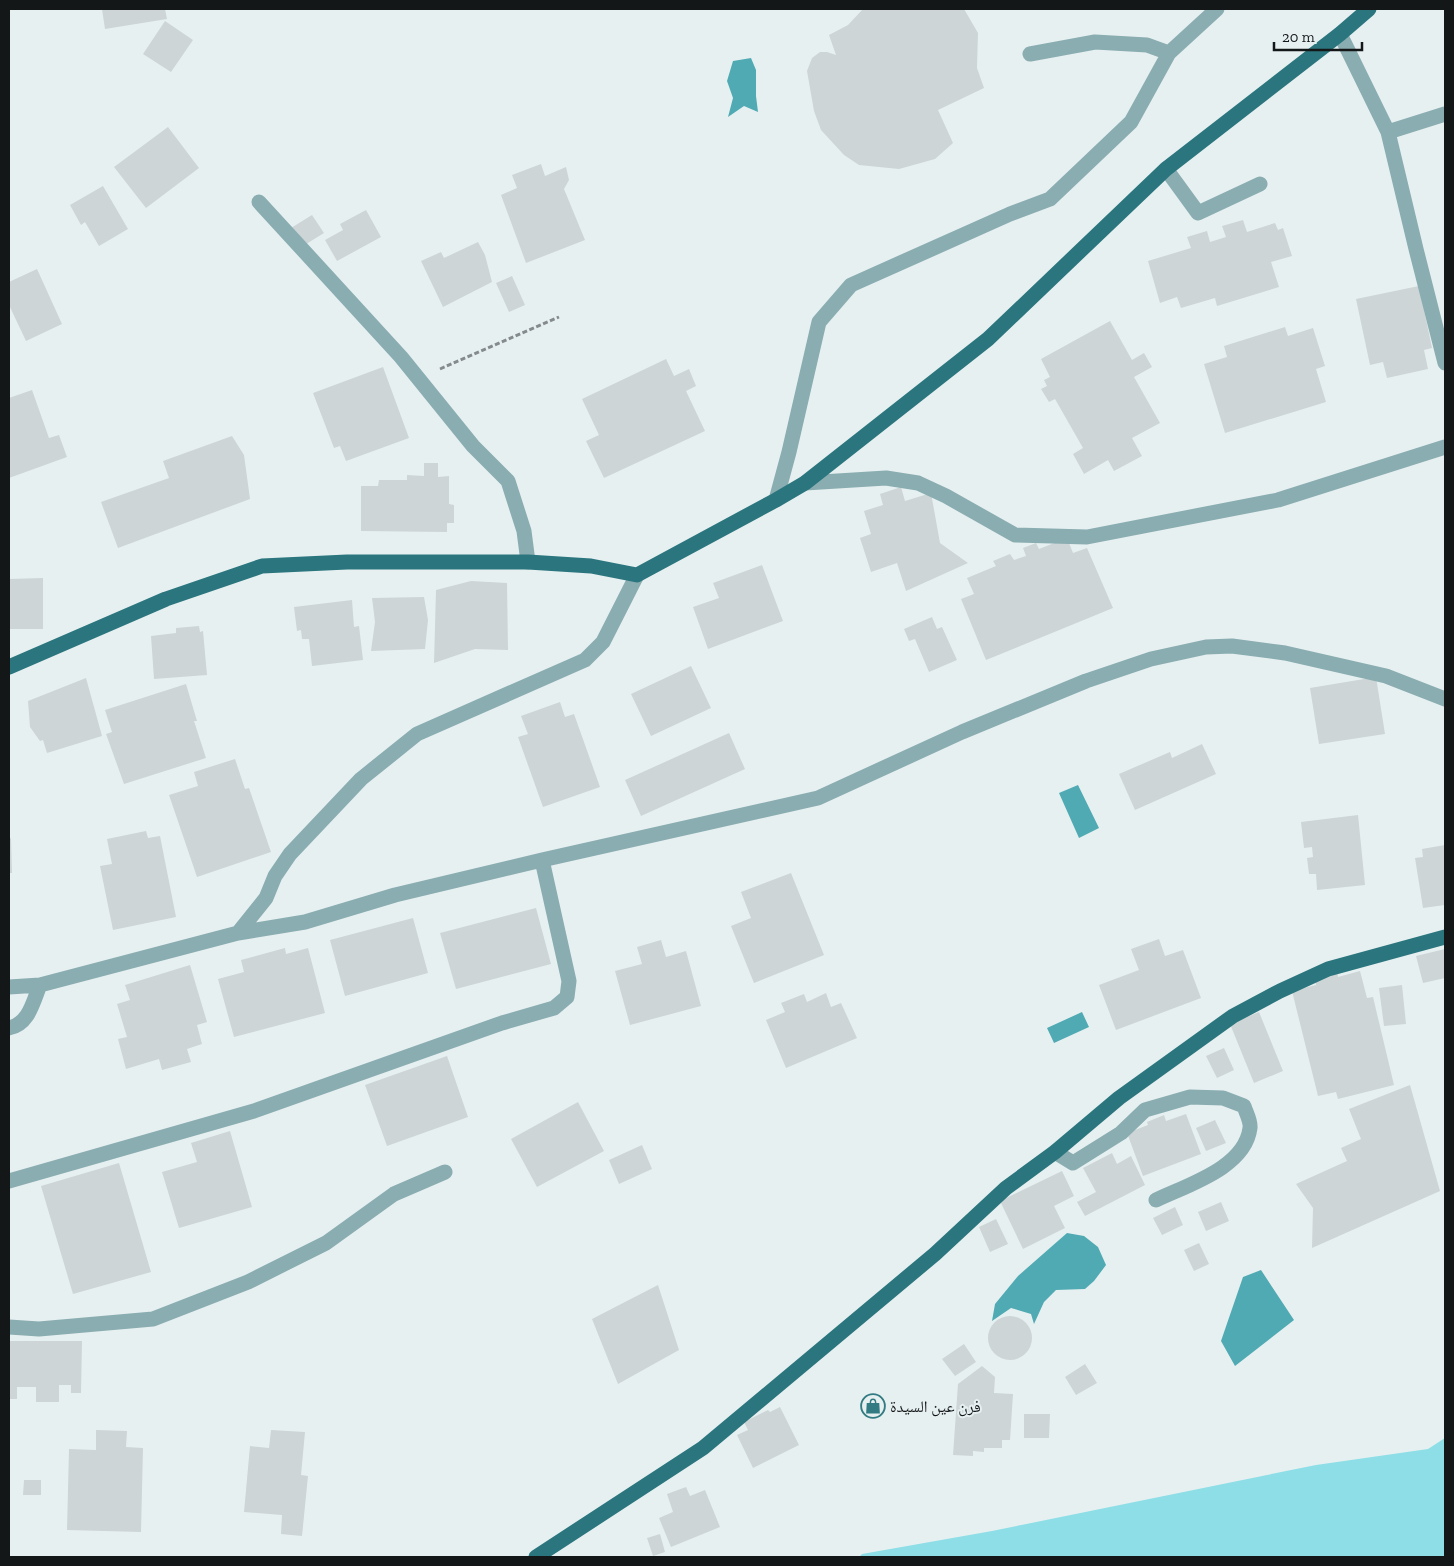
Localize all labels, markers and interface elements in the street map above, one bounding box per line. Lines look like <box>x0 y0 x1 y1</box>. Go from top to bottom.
scale bar <box>1274 20 1362 52</box>
text: 20 m <box>1282 28 1315 46</box>
shop icon: فرن عين السيدة <box>860 1393 886 1419</box>
place label: فرن عين السيدة <box>890 1397 981 1417</box>

